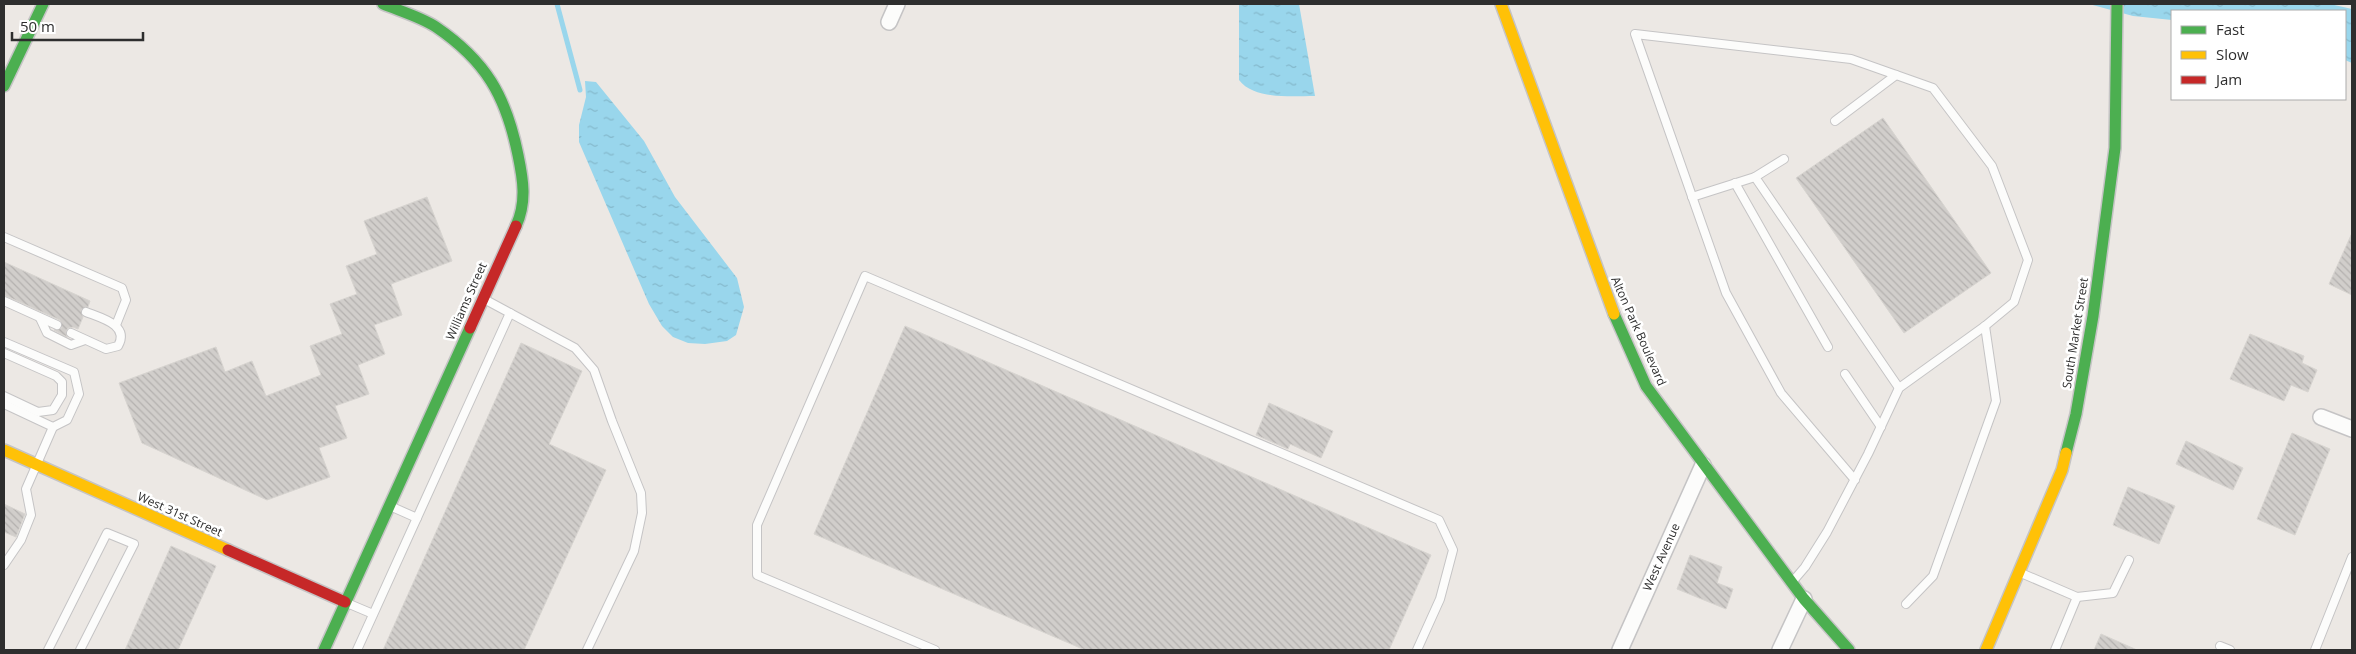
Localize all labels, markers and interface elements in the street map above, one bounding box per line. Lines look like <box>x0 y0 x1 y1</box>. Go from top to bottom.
scale bar <box>12 10 144 42</box>
legend <box>2171 10 2346 100</box>
text: 50 m <box>20 16 55 36</box>
text: Fast <box>2216 19 2245 39</box>
text: Slow <box>2216 44 2249 64</box>
text: Jam <box>2214 69 2242 89</box>
street label: Williams Street <box>441 259 491 343</box>
street label: Alton Park Boulevard <box>1607 274 1671 388</box>
street label: South Market Street <box>2058 276 2092 390</box>
street label: West 31st Street <box>135 488 225 540</box>
street label: West Avenue <box>1638 520 1684 594</box>

